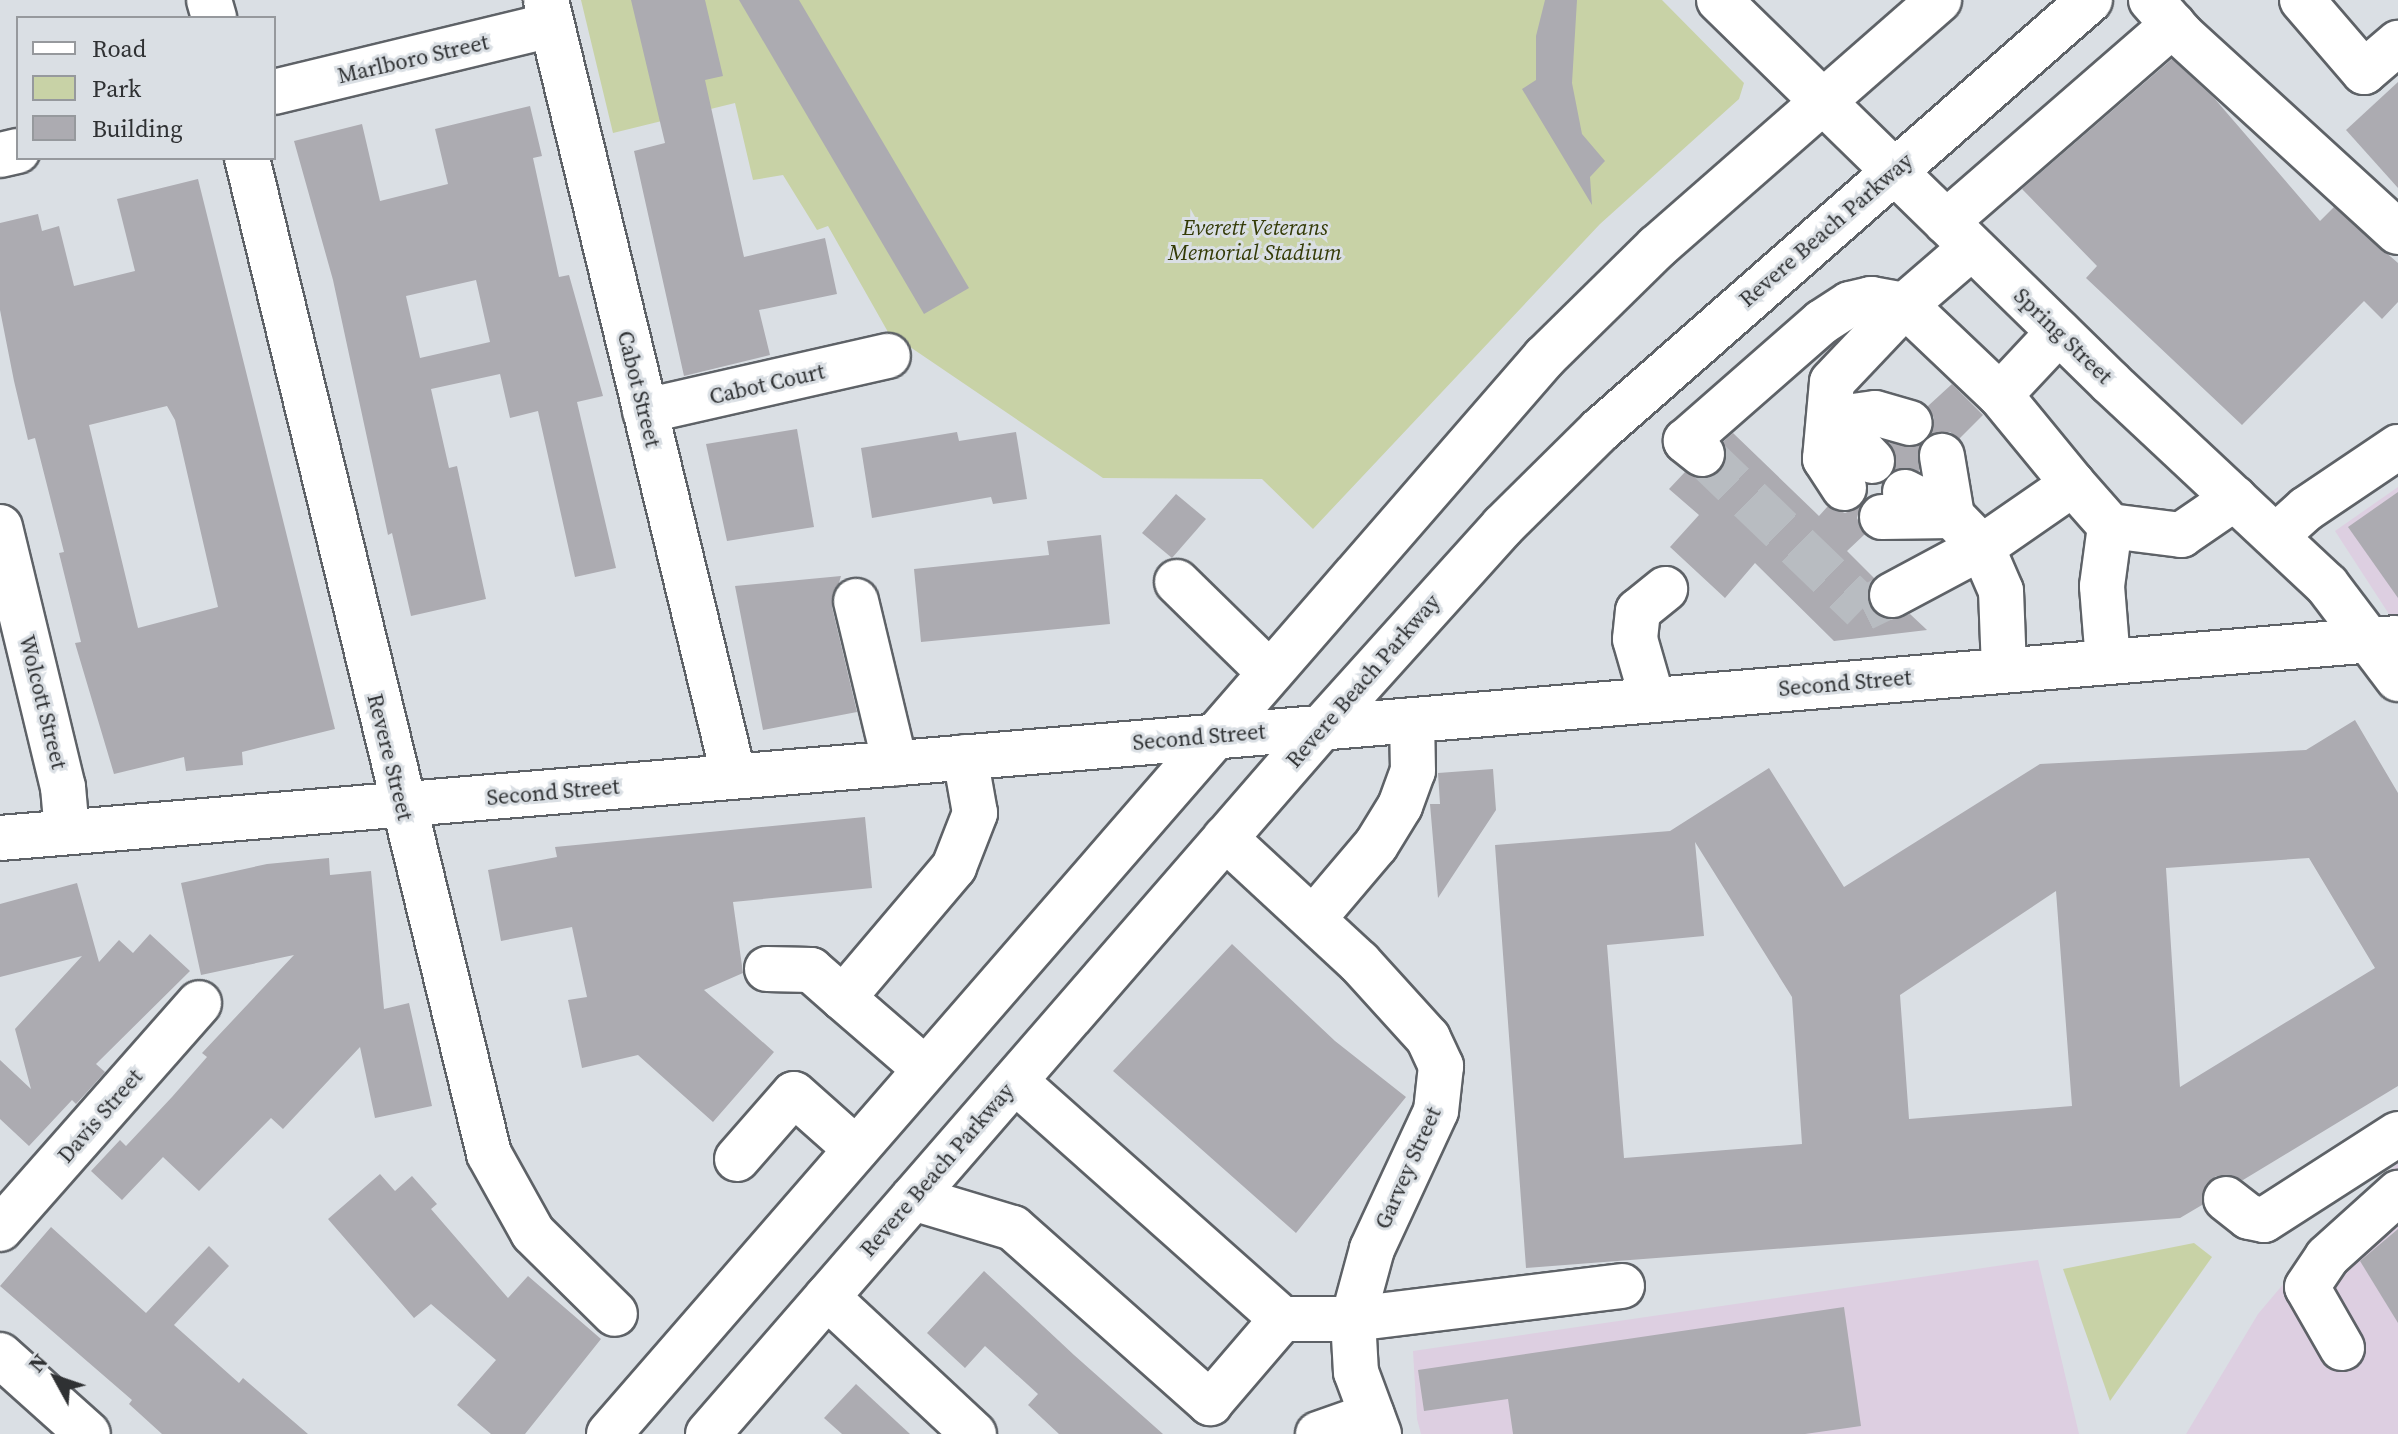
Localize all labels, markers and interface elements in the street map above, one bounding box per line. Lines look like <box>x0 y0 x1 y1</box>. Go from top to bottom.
legend <box>16 16 276 160</box>
street label: Marlboro Street <box>335 29 491 89</box>
text: Road <box>92 32 146 65</box>
text: Park <box>92 72 141 105</box>
text: Building <box>92 112 183 145</box>
street label: Revere Beach Parkway <box>1734 147 1918 313</box>
park label: Everett Veterans Memorial Stadium <box>1168 214 1342 266</box>
street label: Spring Street <box>2008 283 2118 389</box>
street label: Cabot Street <box>612 328 666 450</box>
street label: Cabot Court <box>707 358 827 410</box>
street label: Revere Beach Parkway <box>1280 589 1446 773</box>
street label: Wolcott Street <box>14 632 72 772</box>
street label: Second Street <box>1778 664 1912 702</box>
street label: Revere Street <box>362 691 418 823</box>
street label: Second Street <box>1132 718 1266 756</box>
street label: Second Street <box>486 773 620 811</box>
street label: Davis Street <box>52 1064 148 1168</box>
street label: Revere Beach Parkway <box>854 1078 1020 1262</box>
street label: Garvey Street <box>1369 1103 1447 1233</box>
north arrow <box>16 1338 96 1418</box>
text: N <box>21 1347 54 1378</box>

